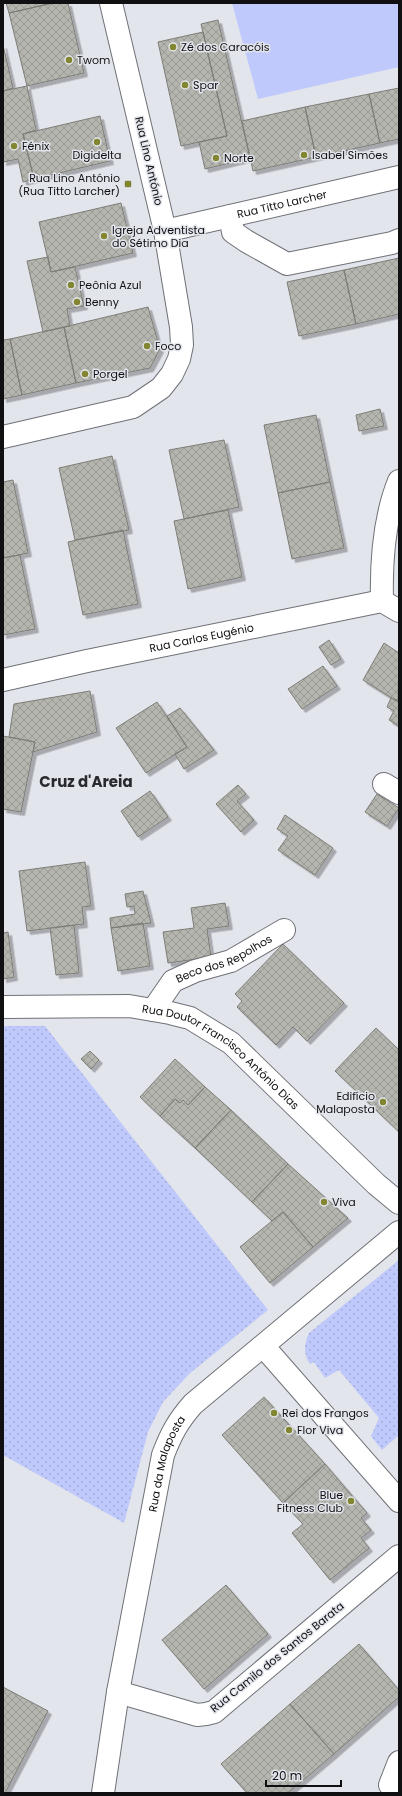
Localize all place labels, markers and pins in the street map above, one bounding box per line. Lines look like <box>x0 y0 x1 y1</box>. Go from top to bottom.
place label: Zé dos Caracóis <box>181 39 270 55</box>
marker: Zé dos Caracóis <box>168 42 178 52</box>
place label: Twom <box>77 52 110 68</box>
marker: Twom <box>64 55 74 65</box>
place label: Spar <box>193 77 218 93</box>
marker: Spar <box>180 80 190 90</box>
marker: Digidelta <box>92 137 102 147</box>
place label: Fénix <box>22 138 50 154</box>
marker: Fénix <box>9 141 19 151</box>
place label: Digidelta <box>72 147 122 163</box>
place label: Isabel Simões <box>312 147 388 163</box>
place label: Norte <box>224 150 254 166</box>
marker: Isabel Simões <box>299 150 309 160</box>
marker: Norte <box>211 153 221 163</box>
place label: Rua Lino António (Rua Titto Larcher) <box>18 170 120 199</box>
marker: Rua Lino António (Rua Titto Larcher) <box>123 179 133 189</box>
place label: Igreja Adventista do Sétimo Dia <box>112 222 205 251</box>
marker: Igreja Adventista do Sétimo Dia <box>99 231 109 241</box>
place label: Peônia Azul <box>79 277 142 293</box>
marker: Peônia Azul <box>66 280 76 290</box>
place label: Benny <box>85 294 120 310</box>
marker: Benny <box>72 297 82 307</box>
place label: Foco <box>155 338 181 354</box>
marker: Foco <box>142 341 152 351</box>
place label: Porgel <box>93 366 127 382</box>
marker: Porgel <box>80 369 90 379</box>
place label: Edifício Malaposta <box>316 1088 375 1117</box>
marker: Edifício Malaposta <box>378 1097 388 1107</box>
place label: Viva <box>332 1194 356 1210</box>
marker: Viva <box>319 1197 329 1207</box>
place label: Rei dos Frangos <box>282 1405 369 1421</box>
marker: Rei dos Frangos <box>269 1408 279 1418</box>
place label: Flor Viva <box>297 1422 343 1438</box>
marker: Flor Viva <box>284 1425 294 1435</box>
place label: Blue Fitness Club <box>277 1487 343 1516</box>
marker: Blue Fitness Club <box>346 1496 356 1506</box>

